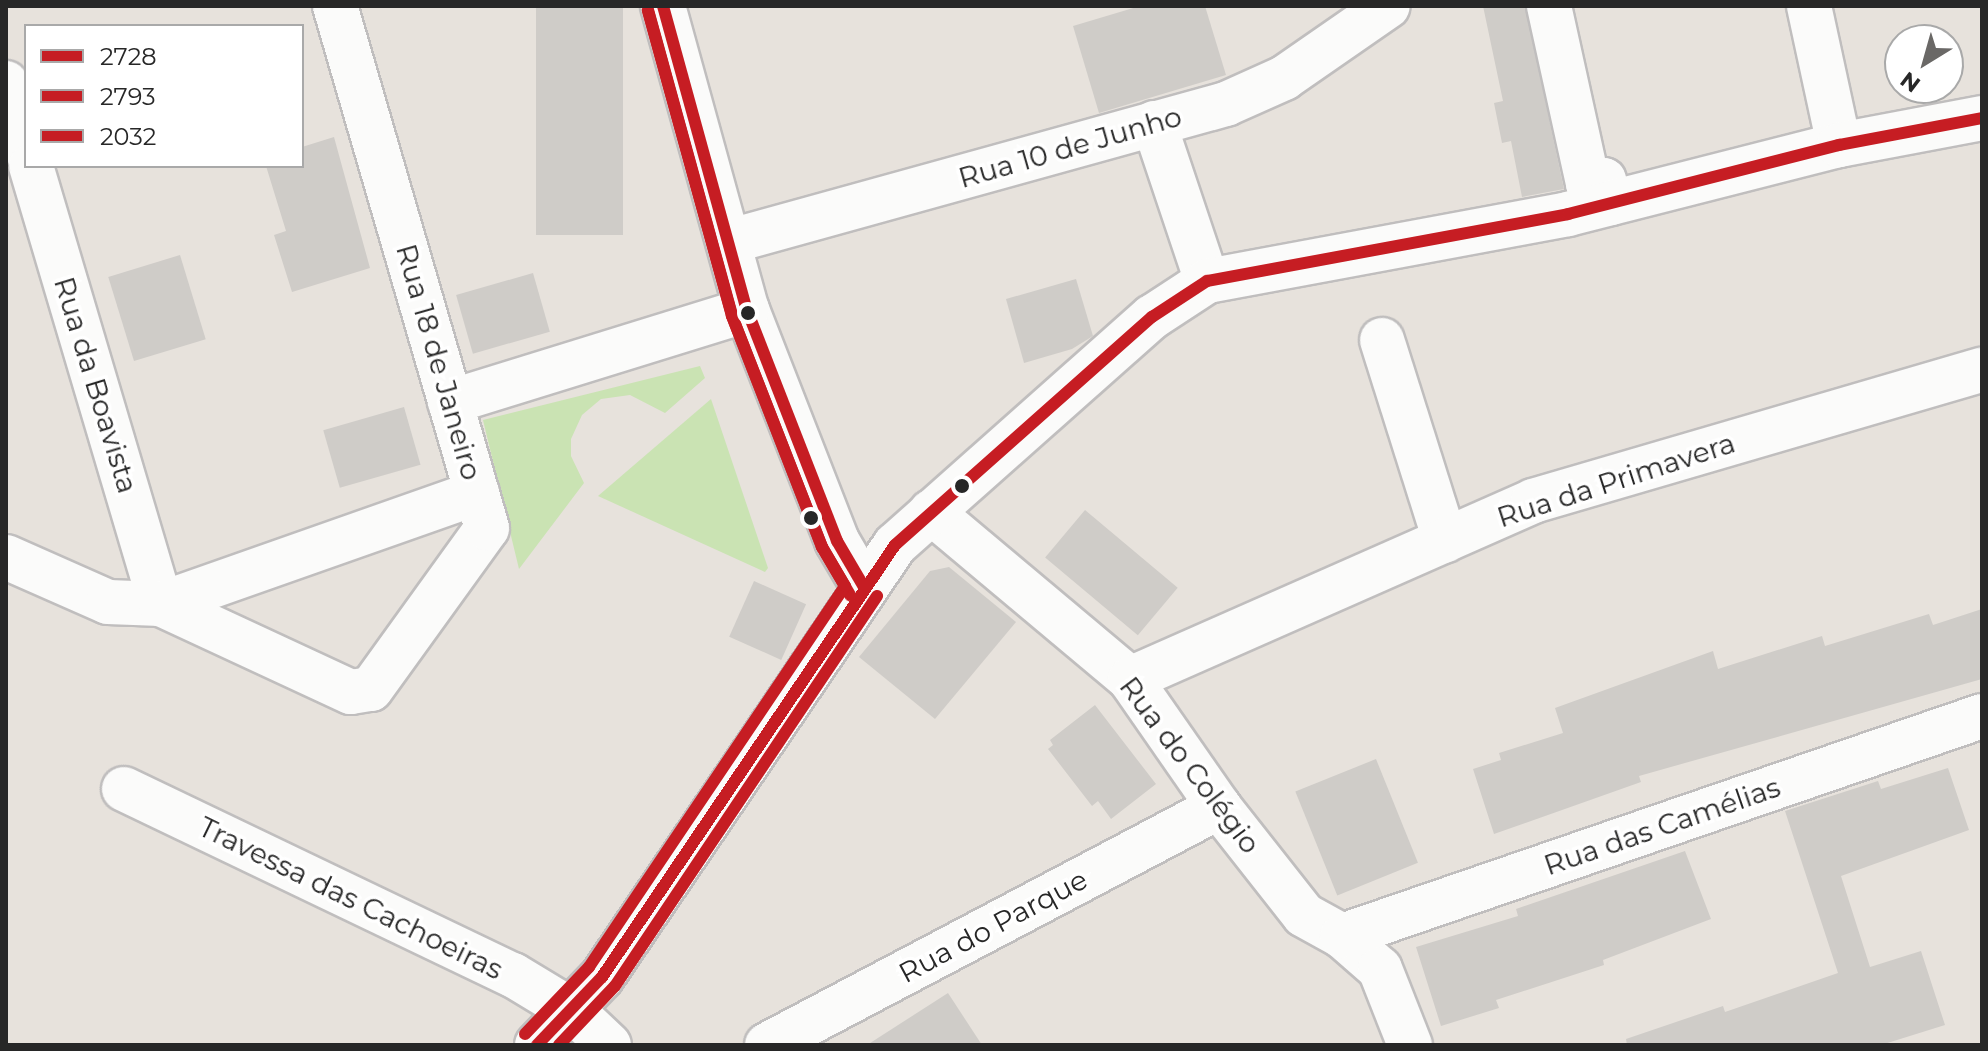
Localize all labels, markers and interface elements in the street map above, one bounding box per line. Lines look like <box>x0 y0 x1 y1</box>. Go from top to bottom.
legend <box>24 24 304 168</box>
north arrow <box>1884 24 1964 104</box>
text: 2728 <box>100 42 157 71</box>
text: N <box>1895 66 1926 98</box>
text: 2793 <box>100 82 156 111</box>
street label: Rua 10 de Junho <box>955 99 1185 195</box>
text: 2032 <box>100 122 156 151</box>
street label: Rua 18 de Janeiro <box>389 240 489 484</box>
street label: Rua da Boavista <box>47 273 145 497</box>
unlabelled marker <box>740 305 756 321</box>
street label: Rua da Primavera <box>1493 426 1739 534</box>
unlabelled marker <box>954 478 970 494</box>
unlabelled marker <box>803 510 819 526</box>
street label: Rua do Colégio <box>1113 670 1267 860</box>
street label: Rua das Camélias <box>1540 770 1784 882</box>
street label: Travessa das Cachoeiras <box>193 810 509 986</box>
street label: Rua do Parque <box>893 862 1093 990</box>

